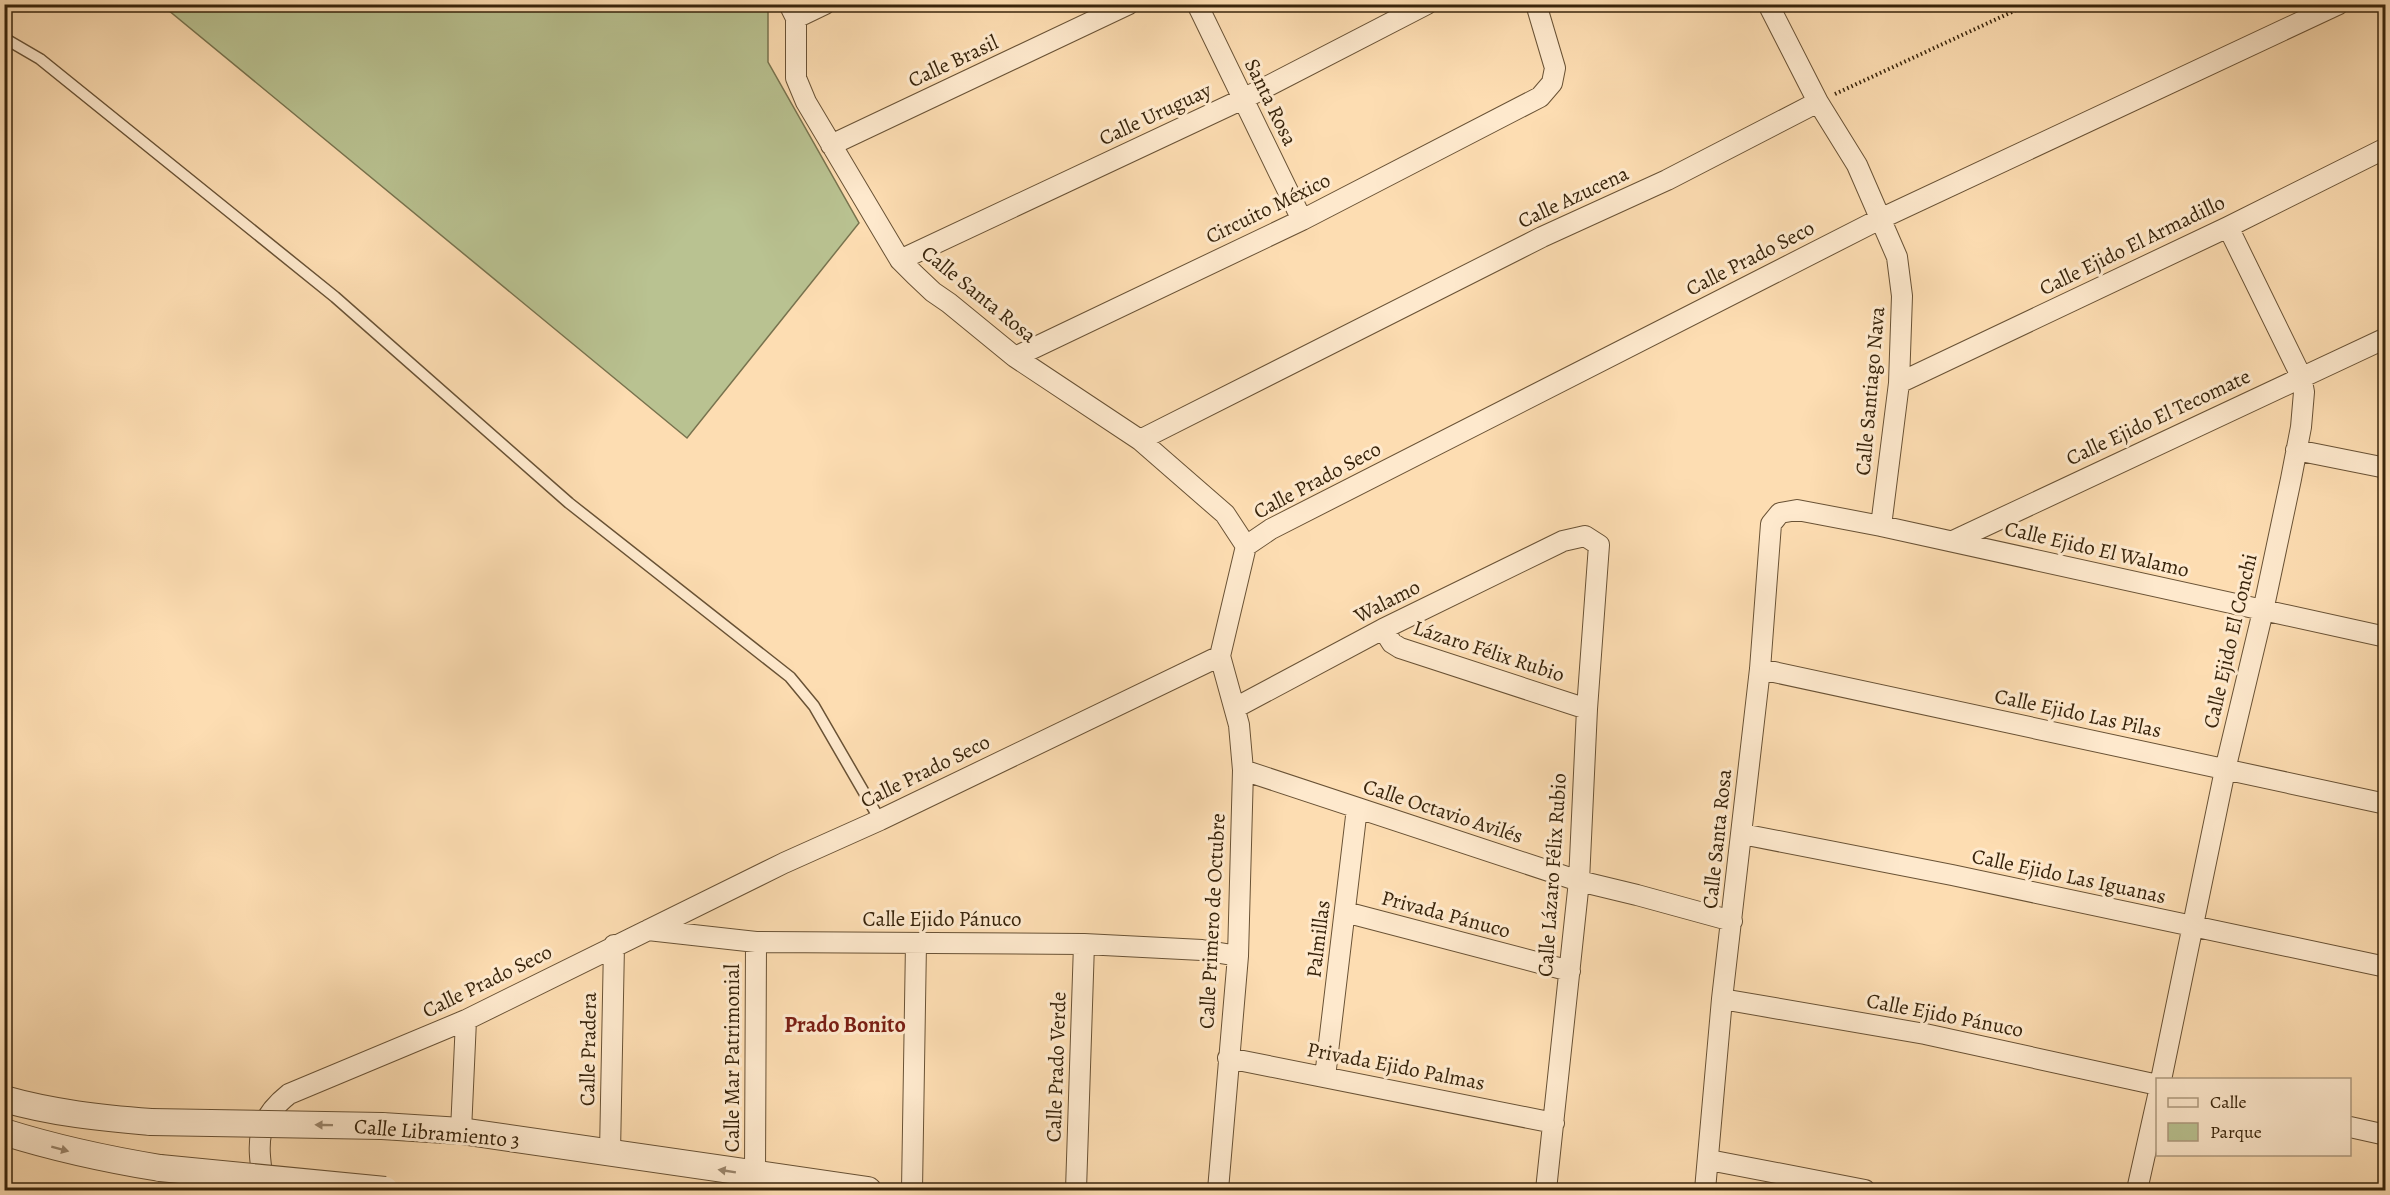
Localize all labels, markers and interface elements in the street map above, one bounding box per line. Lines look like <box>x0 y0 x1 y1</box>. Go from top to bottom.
street label: Calle Brasil <box>903 28 1003 94</box>
street label: Santa Rosa <box>1238 54 1304 150</box>
street label: Calle Uruguay <box>1094 76 1216 152</box>
street label: Calle Azucena <box>1513 159 1633 235</box>
street label: Circuito México <box>1201 166 1335 250</box>
street label: Calle Ejido El Armadillo <box>2035 188 2229 302</box>
street label: Calle Prado Seco <box>1681 214 1819 302</box>
street label: Calle Santa Rosa <box>916 239 1043 349</box>
street label: Calle Santiago Nava <box>1849 305 1891 477</box>
street label: Calle Ejido El Tecomate <box>2061 362 2255 472</box>
street label: Calle Prado Seco <box>1248 435 1386 525</box>
street label: Calle Ejido El Walamo <box>2002 514 2192 584</box>
street label: Calle Ejido El Conchi <box>2196 551 2264 731</box>
street label: Walamo <box>1348 573 1425 630</box>
street label: Lázaro Félix Rubio <box>1410 613 1568 689</box>
street label: Calle Ejido Las Pilas <box>1992 682 2164 744</box>
street label: Calle Prado Seco <box>856 728 994 814</box>
street label: Calle Santa Rosa <box>1696 767 1738 910</box>
street label: Calle Octavio Avilés <box>1360 772 1526 850</box>
street label: Calle Lázaro Félix Rubio <box>1531 772 1573 978</box>
street label: Calle Primero de Octubre <box>1192 812 1232 1030</box>
street label: Calle Ejido Las Iguanas <box>1969 842 2169 910</box>
street label: Privada Pánuco <box>1379 883 1513 945</box>
street label: Palmillas <box>1299 899 1337 979</box>
street label: Calle Ejido Pánuco <box>862 905 1022 933</box>
street label: Calle Prado Seco <box>418 938 556 1024</box>
street label: Calle Mar Patrimonial <box>718 964 746 1152</box>
street label: Calle Ejido Pánuco <box>1864 986 2026 1044</box>
street label: Calle Prado Verde <box>1039 991 1073 1143</box>
street label: Calle Pradera <box>573 992 603 1106</box>
district label: Prado Bonito <box>784 1010 906 1040</box>
street label: Privada Ejido Palmas <box>1305 1035 1487 1097</box>
legend <box>2156 1078 2351 1156</box>
text: Calle <box>2210 1090 2247 1114</box>
street label: Calle Libramiento 3 <box>353 1112 521 1154</box>
one-way arrow <box>315 1120 334 1130</box>
text: Parque <box>2210 1120 2262 1144</box>
one-way arrow <box>51 1145 70 1155</box>
one-way arrow <box>717 1166 736 1175</box>

